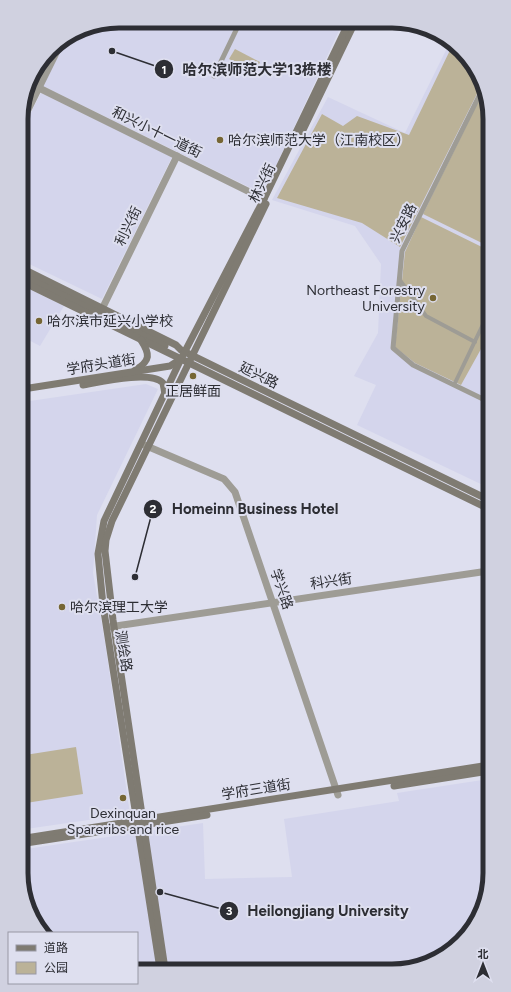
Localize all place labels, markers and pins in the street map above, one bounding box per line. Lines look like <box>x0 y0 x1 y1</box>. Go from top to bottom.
callout: 哈尔滨师范大学13栋楼 <box>154 56 339 83</box>
place label: 哈尔滨师范大学（江南校区） <box>228 132 410 149</box>
marker: 哈尔滨师范大学（江南校区） <box>215 135 225 145</box>
place label: Northeast Forestry University <box>306 282 426 315</box>
marker: Northeast Forestry University <box>428 293 438 303</box>
place label: 哈尔滨市延兴小学校 <box>47 313 173 330</box>
marker: 哈尔滨市延兴小学校 <box>34 316 44 326</box>
marker: 正居鲜面 <box>188 371 198 381</box>
place label: 正居鲜面 <box>165 383 221 400</box>
callout: Homeinn Business Hotel <box>143 495 346 522</box>
place label: 哈尔滨理工大学 <box>70 599 168 616</box>
marker: 哈尔滨理工大学 <box>57 602 67 612</box>
marker: Dexinquan Spareribs and rice <box>118 793 128 803</box>
place label: Dexinquan Spareribs and rice <box>67 805 180 838</box>
callout: Heilongjiang University <box>219 897 417 924</box>

